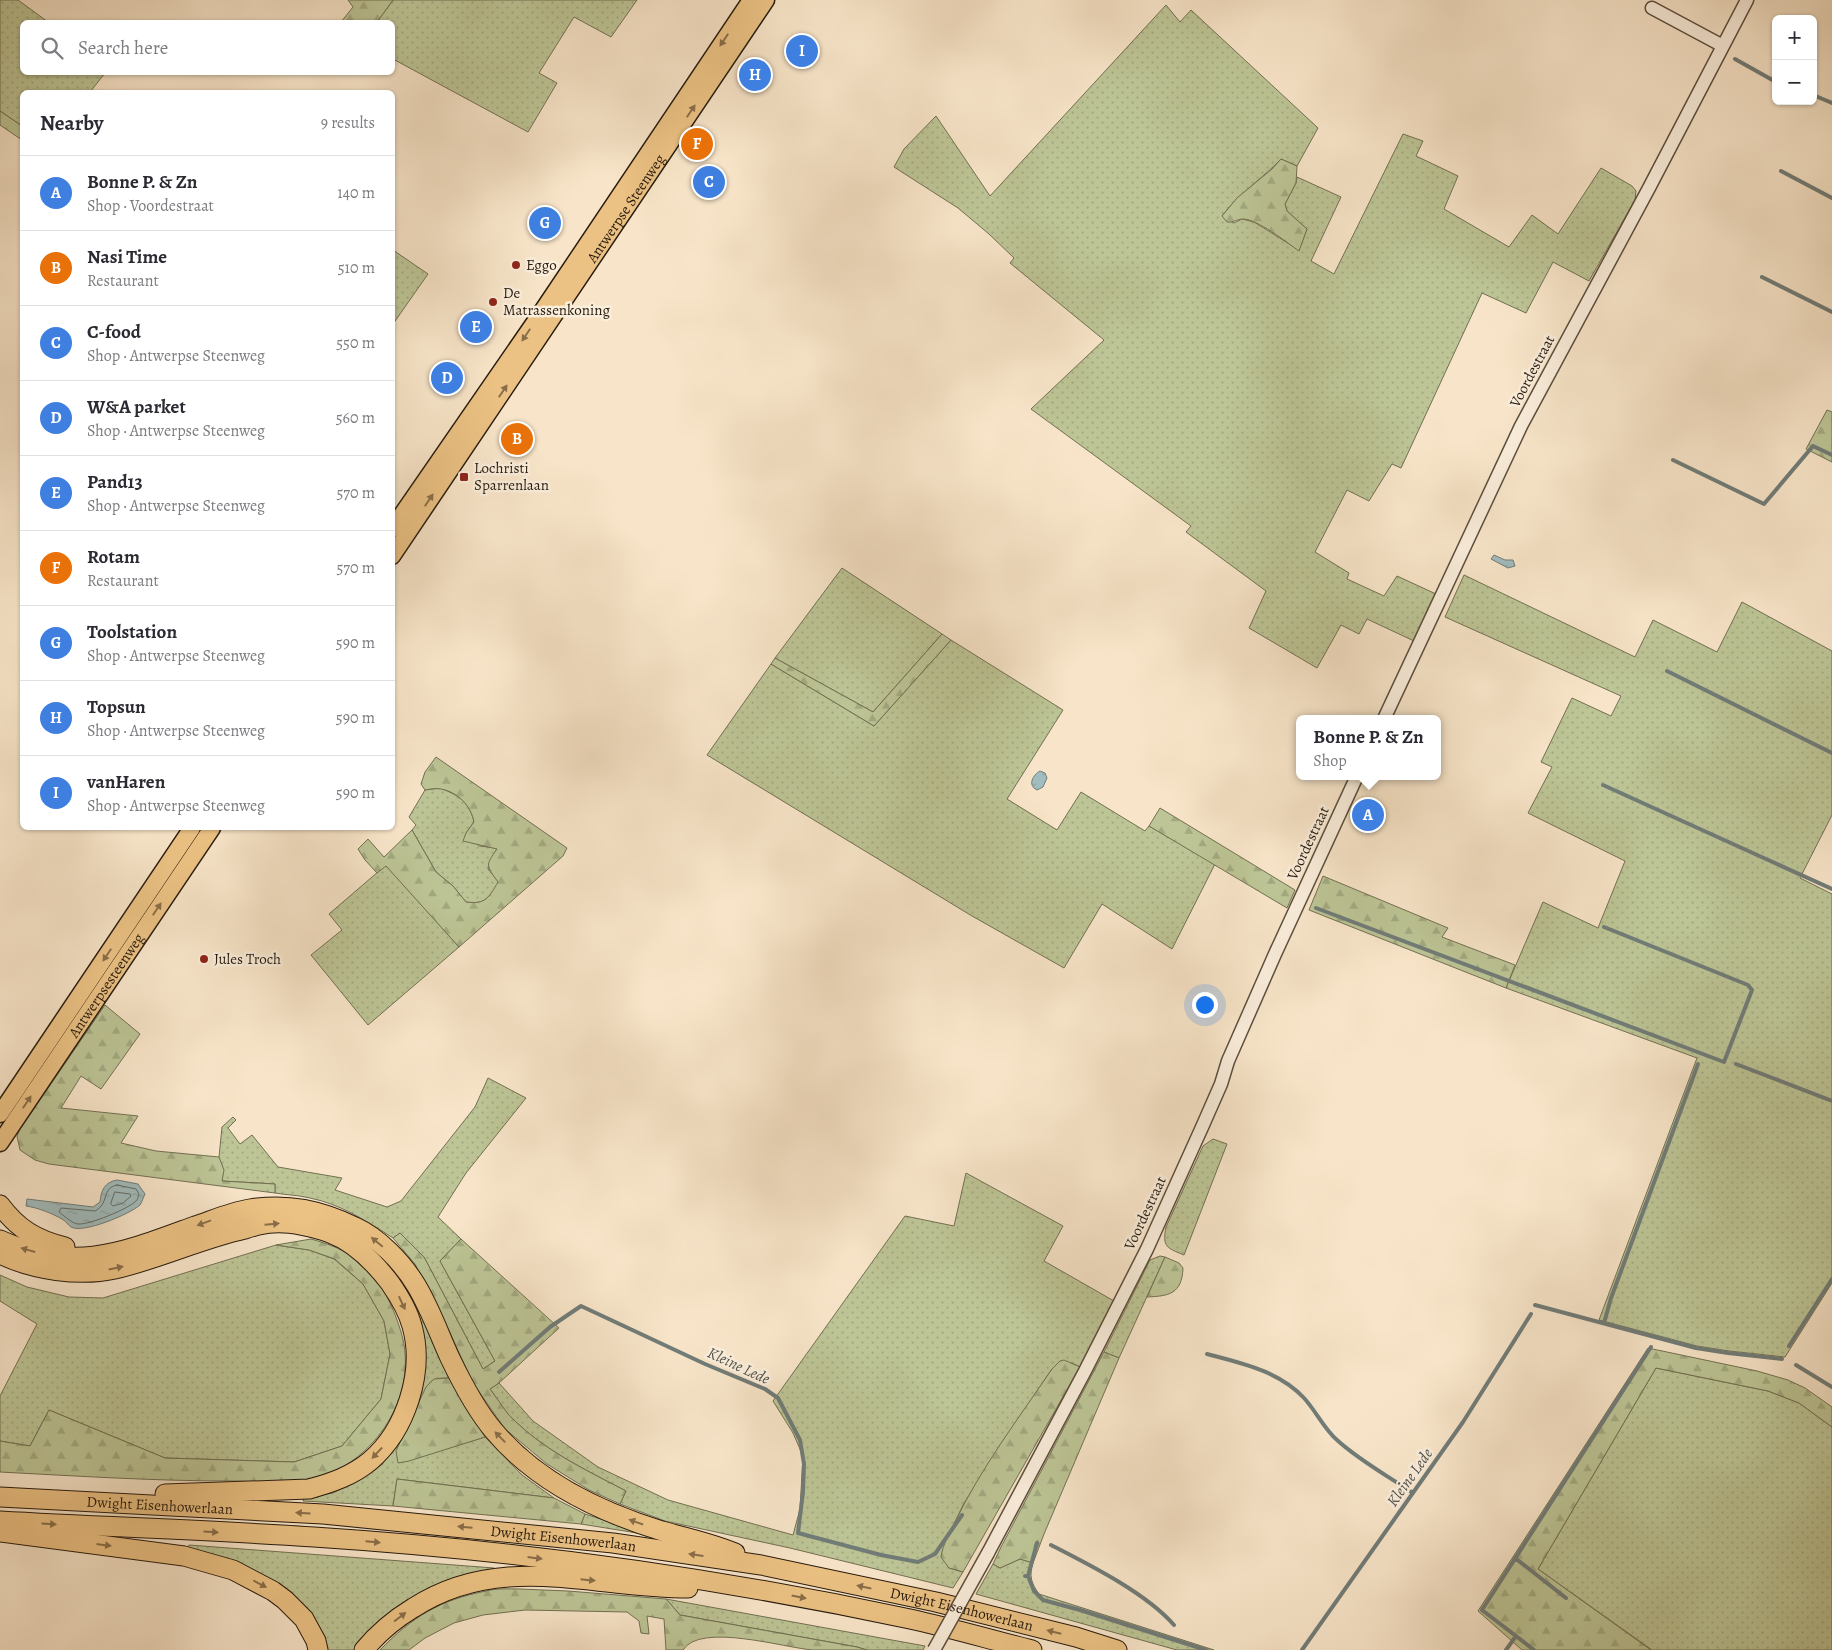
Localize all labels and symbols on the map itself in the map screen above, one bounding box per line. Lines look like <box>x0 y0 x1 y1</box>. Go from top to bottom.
pin: I <box>786 32 818 70</box>
one-way arrow <box>719 34 729 47</box>
pin: H <box>739 56 771 94</box>
one-way arrow <box>686 104 696 118</box>
pin: F <box>681 125 713 163</box>
street label: Antwerpse Steenweg <box>582 150 670 267</box>
pin: C <box>693 163 725 201</box>
pin: G <box>529 204 561 242</box>
place label: Eggo <box>526 255 557 275</box>
marker: Eggo <box>510 259 522 271</box>
place label: De Matrassenkoning <box>503 283 610 320</box>
marker: De Matrassenkoning <box>487 296 499 308</box>
pin: E <box>460 308 492 346</box>
one-way arrow <box>521 328 531 342</box>
street label: Voordestraat <box>1504 331 1559 411</box>
pin: D <box>431 359 463 397</box>
one-way arrow <box>498 385 508 398</box>
pin: B <box>501 420 533 458</box>
place label: Lochristi Sparrenlaan <box>474 458 549 495</box>
marker: Lochristi Sparrenlaan <box>458 471 470 483</box>
one-way arrow <box>424 494 434 507</box>
pin: A <box>1352 796 1384 834</box>
street label: Voordestraat <box>1282 803 1334 884</box>
one-way arrow <box>152 902 162 916</box>
street label: Antwerpsesteenweg <box>63 929 149 1042</box>
one-way arrow <box>102 948 111 962</box>
place label: Jules Troch <box>214 949 281 969</box>
marker: Jules Troch <box>198 953 210 965</box>
your location <box>1192 992 1218 1018</box>
one-way arrow <box>22 1095 32 1109</box>
street label: Voordestraat <box>1119 1173 1171 1254</box>
one-way arrow <box>264 1219 280 1227</box>
one-way arrow <box>196 1220 211 1227</box>
one-way arrow <box>371 1237 384 1248</box>
one-way arrow <box>21 1245 36 1253</box>
one-way arrow <box>108 1264 123 1272</box>
one-way arrow <box>398 1296 406 1310</box>
water label: Kleine Lede <box>704 1342 774 1390</box>
one-way arrow <box>494 1432 506 1444</box>
water label: Kleine Lede <box>1382 1444 1438 1511</box>
one-way arrow <box>371 1447 383 1459</box>
street label: Dwight Eisenhowerlaan <box>86 1492 234 1519</box>
one-way arrow <box>295 1508 311 1516</box>
one-way arrow <box>629 1518 644 1525</box>
one-way arrow <box>41 1520 57 1528</box>
street label: Dwight Eisenhowerlaan <box>489 1521 638 1556</box>
one-way arrow <box>457 1523 473 1531</box>
one-way arrow <box>203 1528 219 1536</box>
one-way arrow <box>365 1539 381 1547</box>
one-way arrow <box>96 1542 112 1550</box>
one-way arrow <box>687 1551 703 1559</box>
one-way arrow <box>527 1554 543 1562</box>
one-way arrow <box>580 1576 596 1584</box>
one-way arrow <box>253 1580 267 1588</box>
one-way arrow <box>856 1583 872 1591</box>
street label: Dwight Eisenhowerlaan <box>888 1583 1035 1636</box>
one-way arrow <box>792 1593 808 1601</box>
one-way arrow <box>393 1612 407 1622</box>
one-way arrow <box>1046 1627 1061 1635</box>

